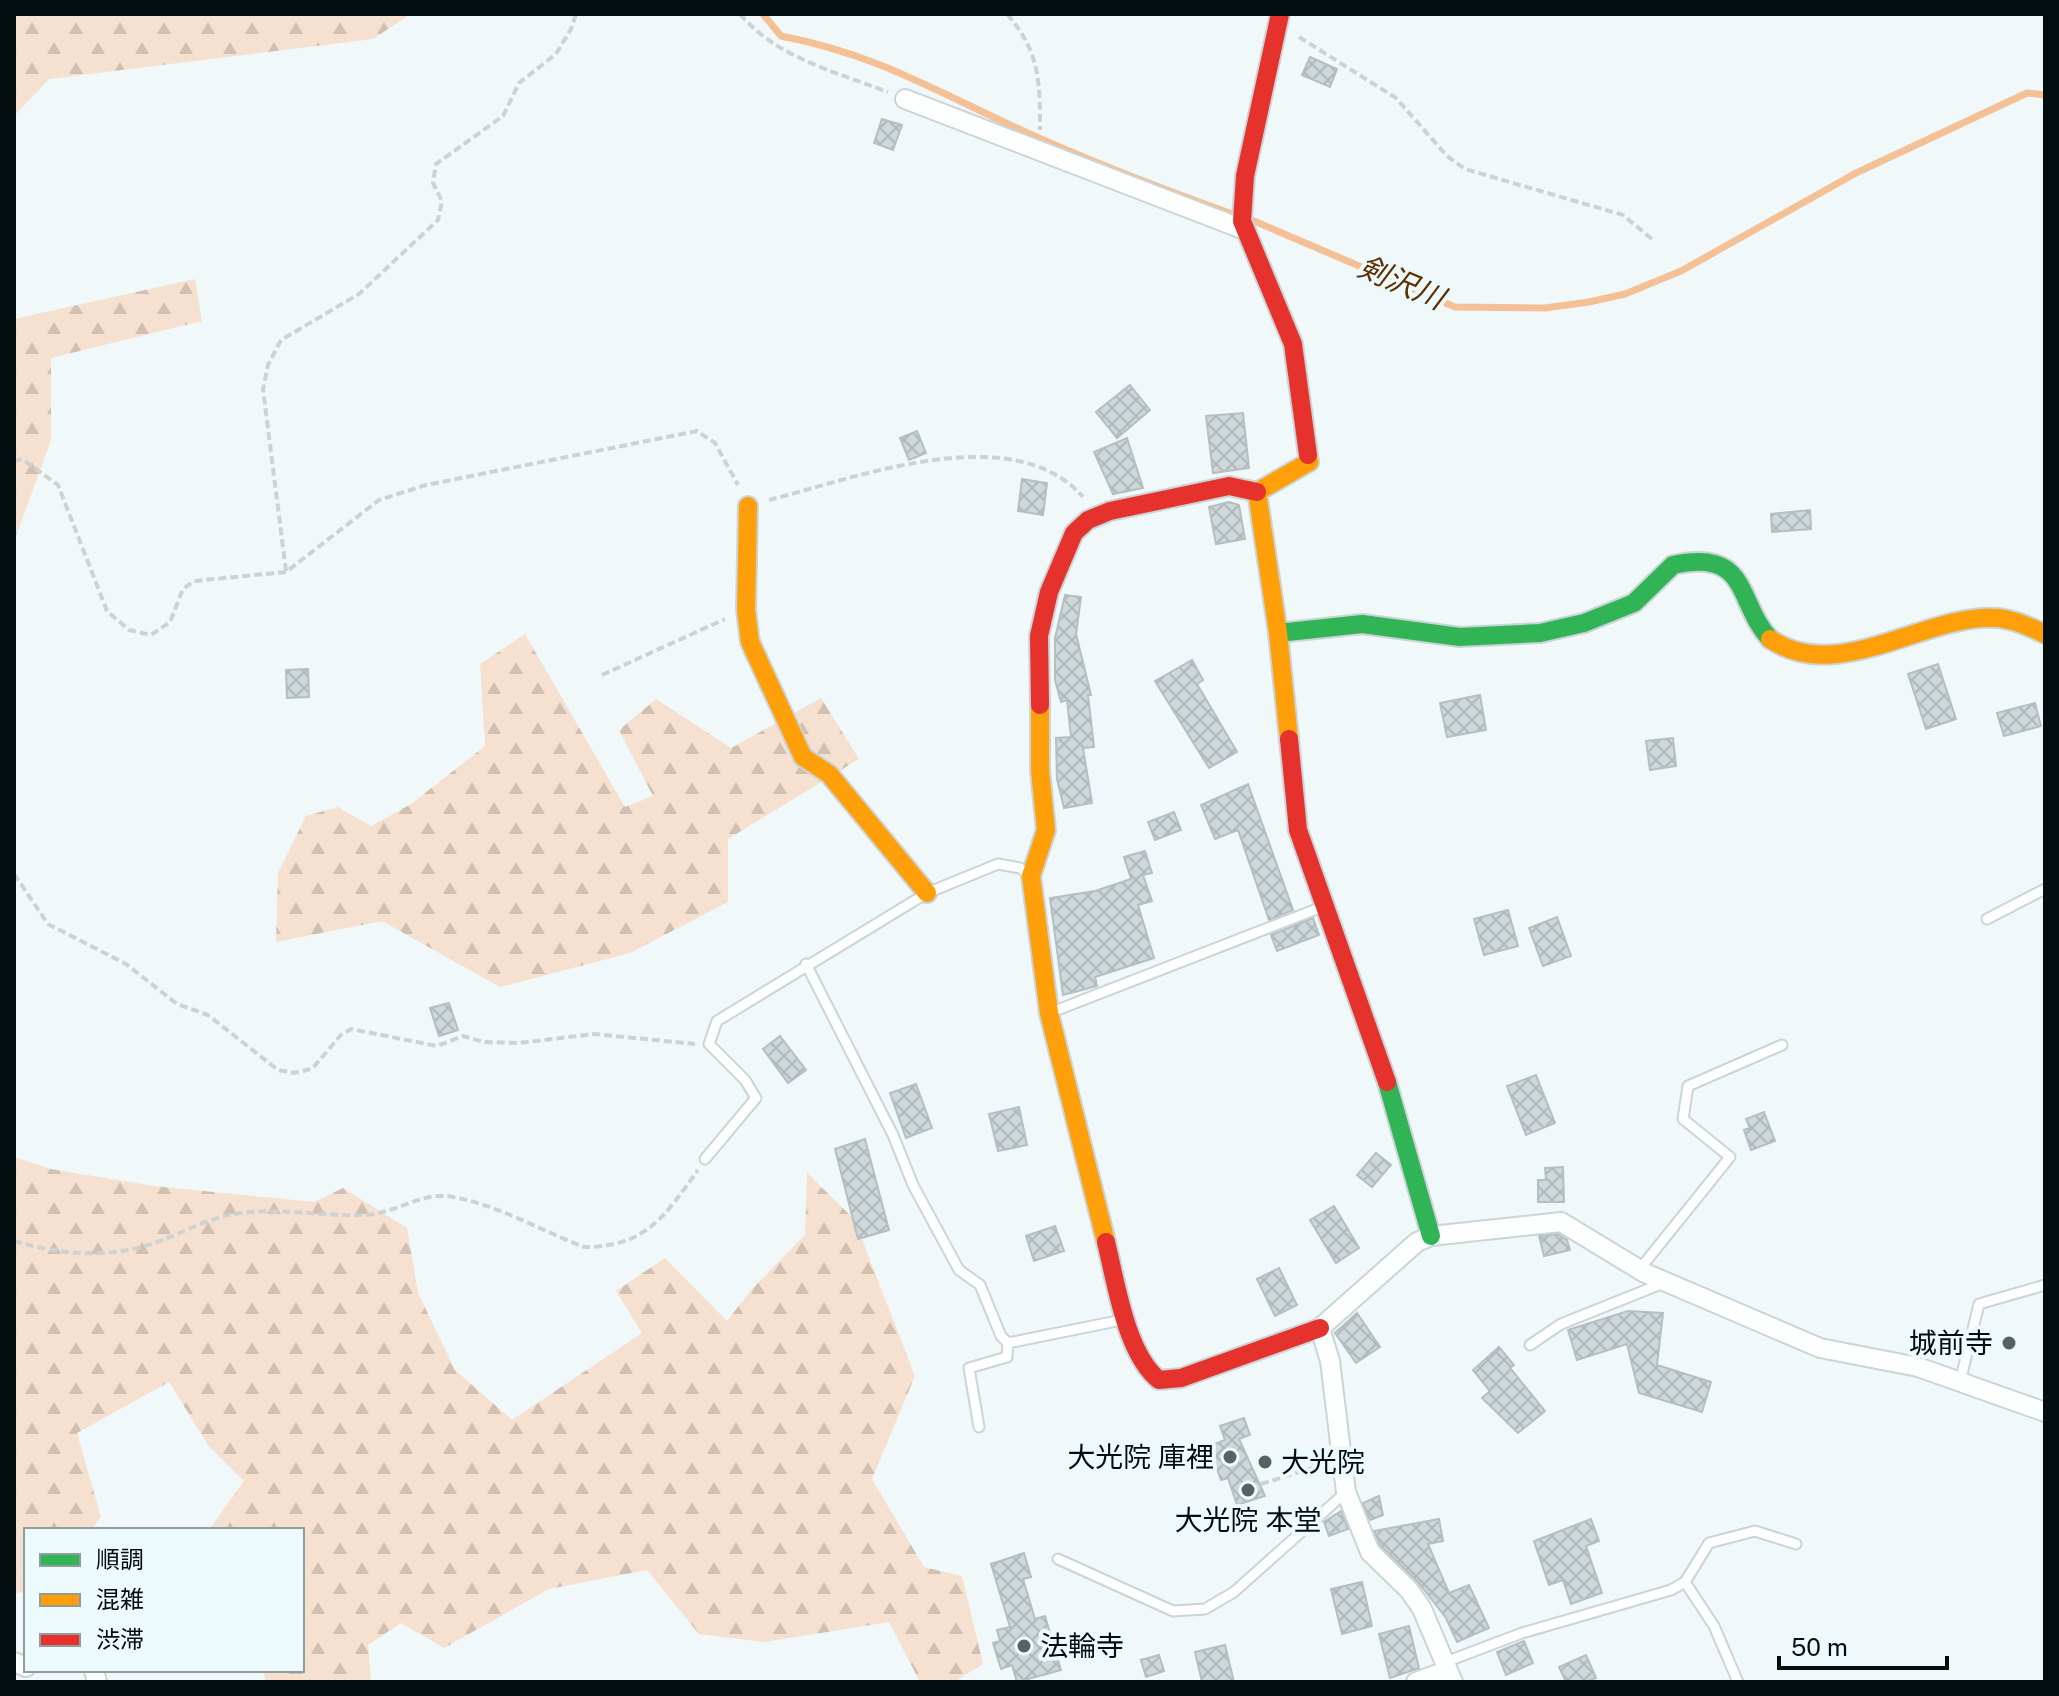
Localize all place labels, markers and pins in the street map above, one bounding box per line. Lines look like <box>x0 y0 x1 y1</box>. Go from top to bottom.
place label: 城前寺 <box>1909 1326 1993 1359</box>
marker: 城前寺 <box>2000 1334 2018 1352</box>
place label: 大光院 庫裡 <box>1067 1440 1214 1473</box>
place label: 大光院 <box>1281 1445 1365 1478</box>
marker: 大光院 庫裡 <box>1221 1448 1239 1466</box>
marker: 大光院 <box>1256 1453 1274 1471</box>
marker: 大光院 本堂 <box>1239 1481 1257 1499</box>
place label: 大光院 本堂 <box>1175 1503 1321 1536</box>
place label: 法輪寺 <box>1040 1629 1124 1662</box>
marker: 法輪寺 <box>1015 1637 1033 1655</box>

